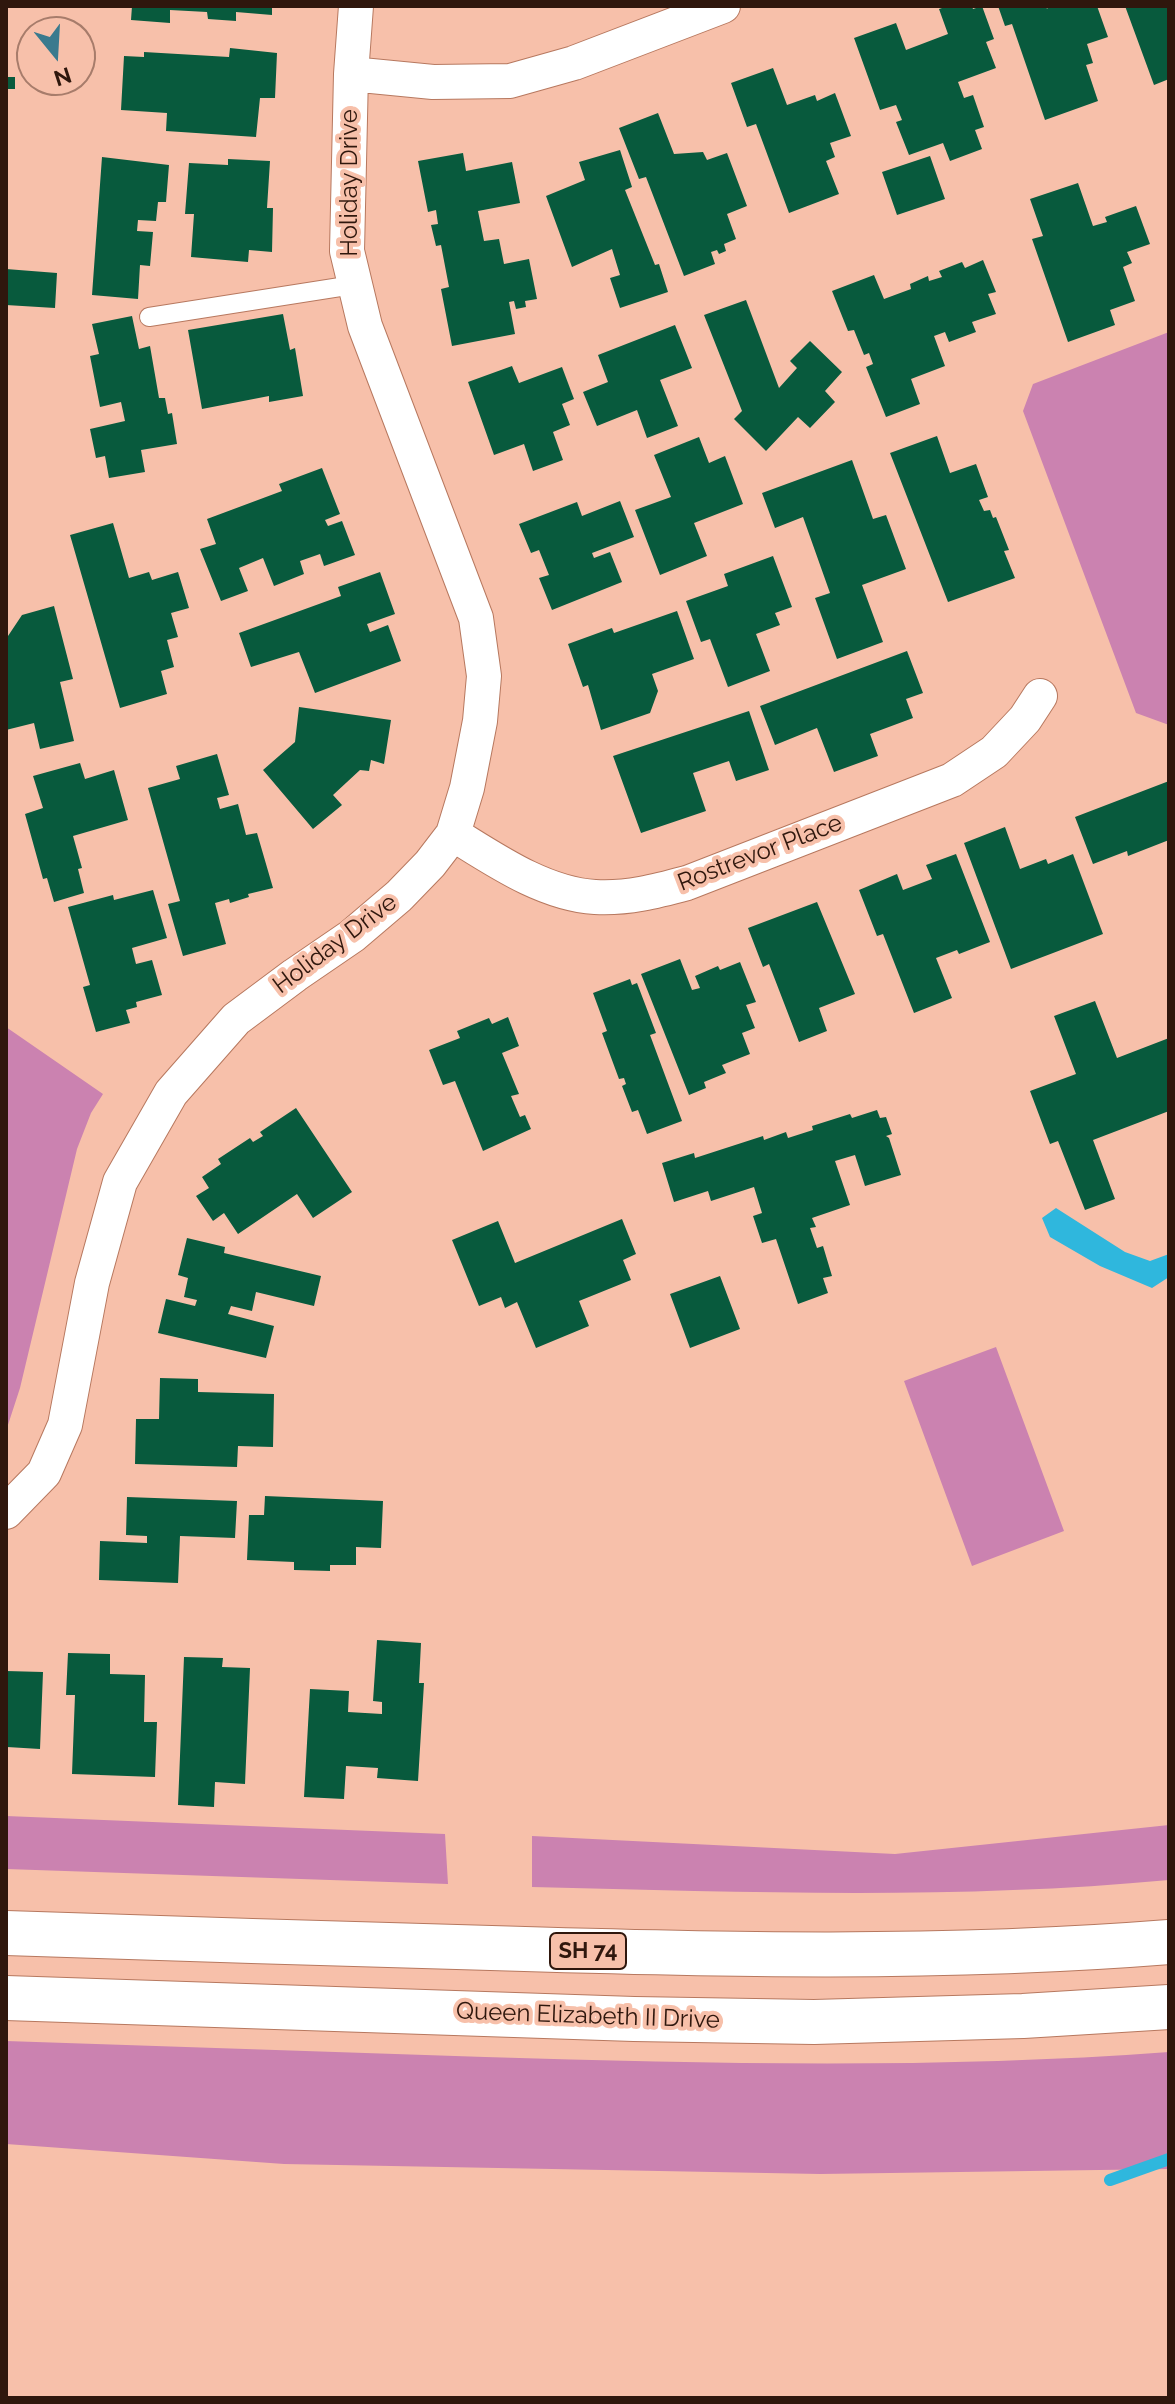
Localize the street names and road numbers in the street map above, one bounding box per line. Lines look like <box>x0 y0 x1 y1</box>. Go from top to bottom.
street label: Holiday Drive <box>336 109 364 257</box>
street label: Rostrevor Place <box>674 808 846 898</box>
street label: Holiday Drive <box>267 888 403 1000</box>
road number: SH 74 <box>550 1933 626 1969</box>
street label: Queen Elizabeth II Drive <box>456 1997 720 2035</box>

